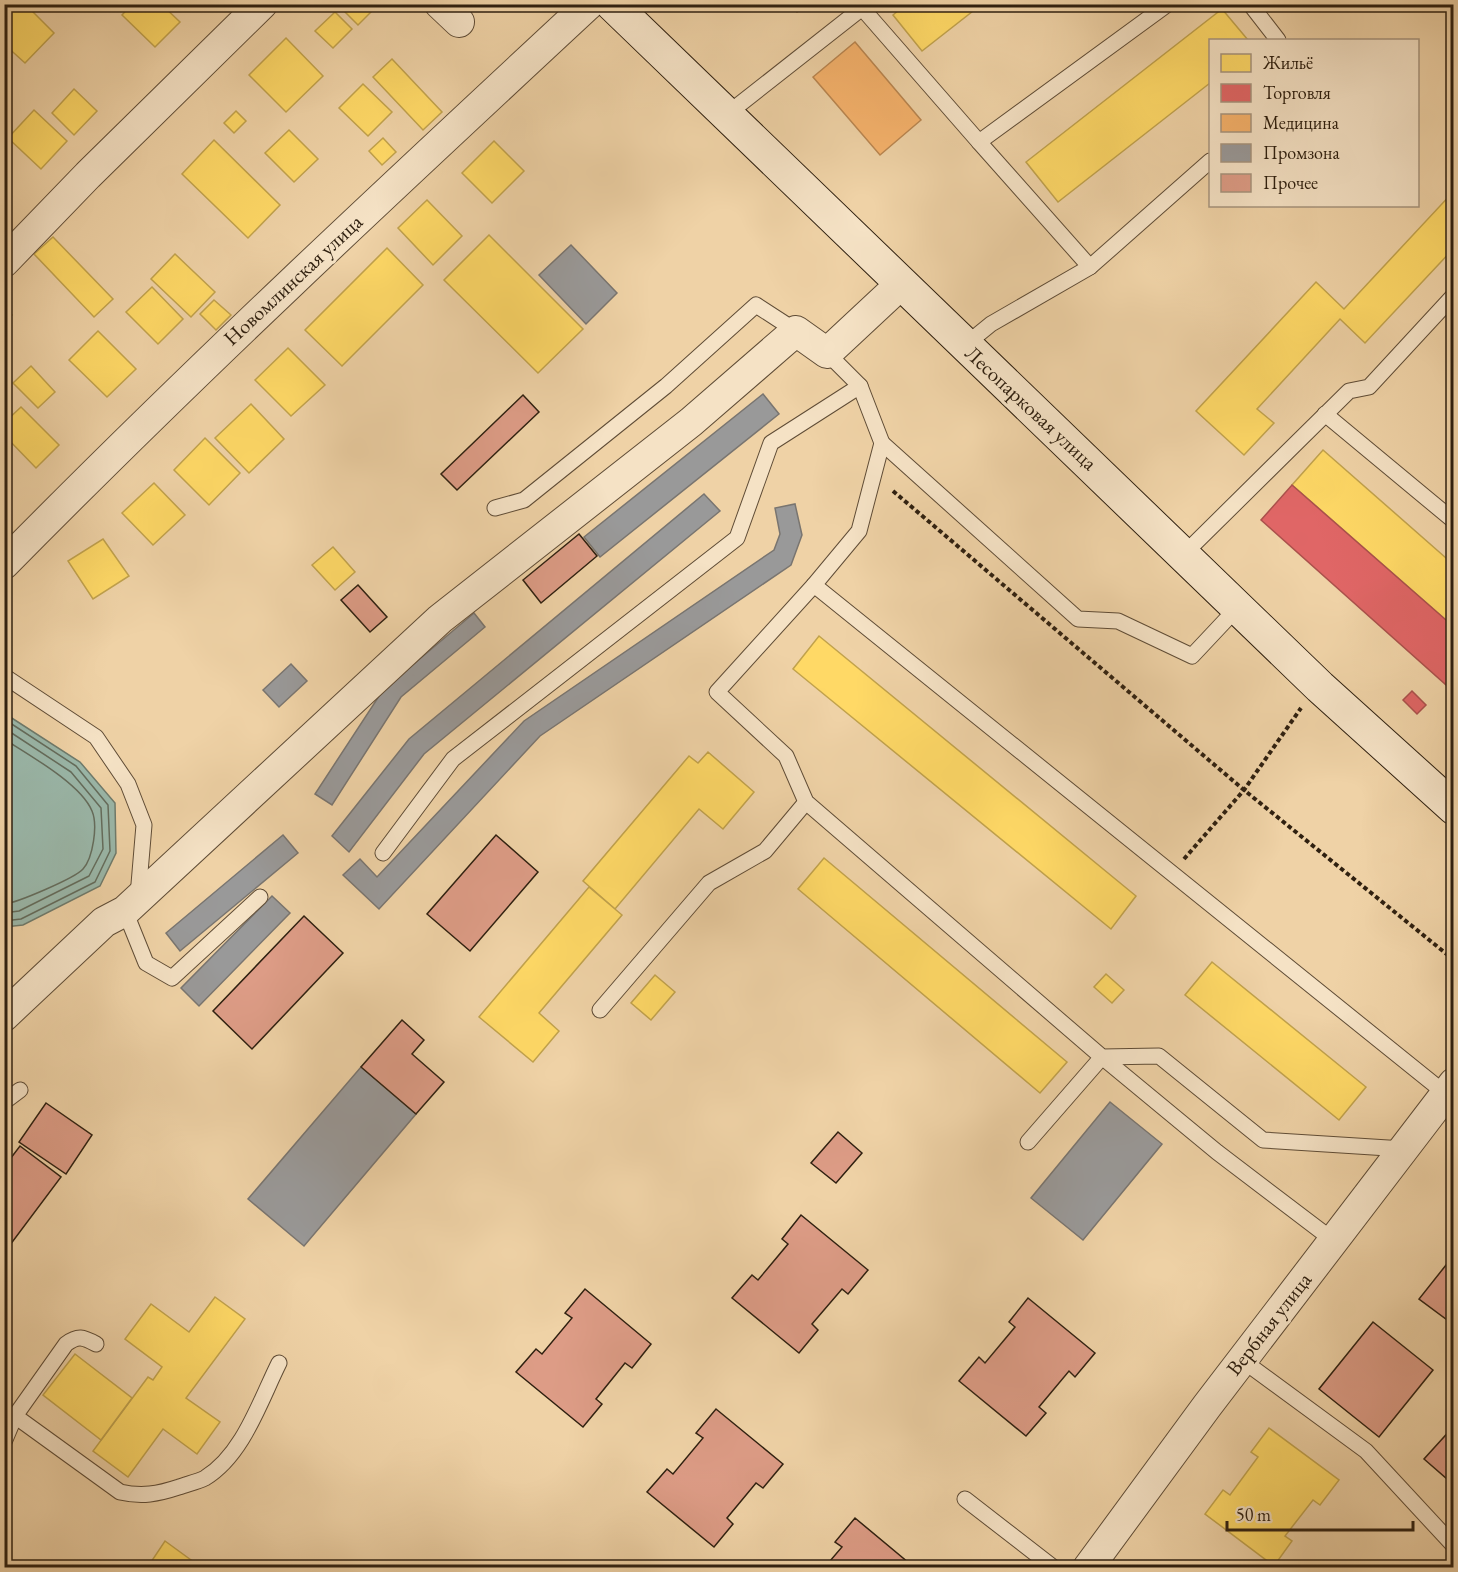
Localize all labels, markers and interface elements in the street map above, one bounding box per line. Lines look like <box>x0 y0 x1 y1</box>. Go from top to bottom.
legend <box>1209 39 1419 207</box>
text: Жильё <box>1262 51 1313 74</box>
text: Торговля <box>1263 81 1331 104</box>
text: Медицина <box>1263 111 1340 134</box>
text: Промзона <box>1263 141 1340 164</box>
text: Прочее <box>1263 171 1318 194</box>
street label: Новомлинская улица <box>217 208 368 351</box>
street label: Лесопарковая улица <box>960 339 1104 476</box>
street label: Вербная улица <box>1220 1266 1318 1381</box>
scale bar <box>1227 1494 1413 1532</box>
text: 50 m <box>1236 1503 1271 1526</box>

